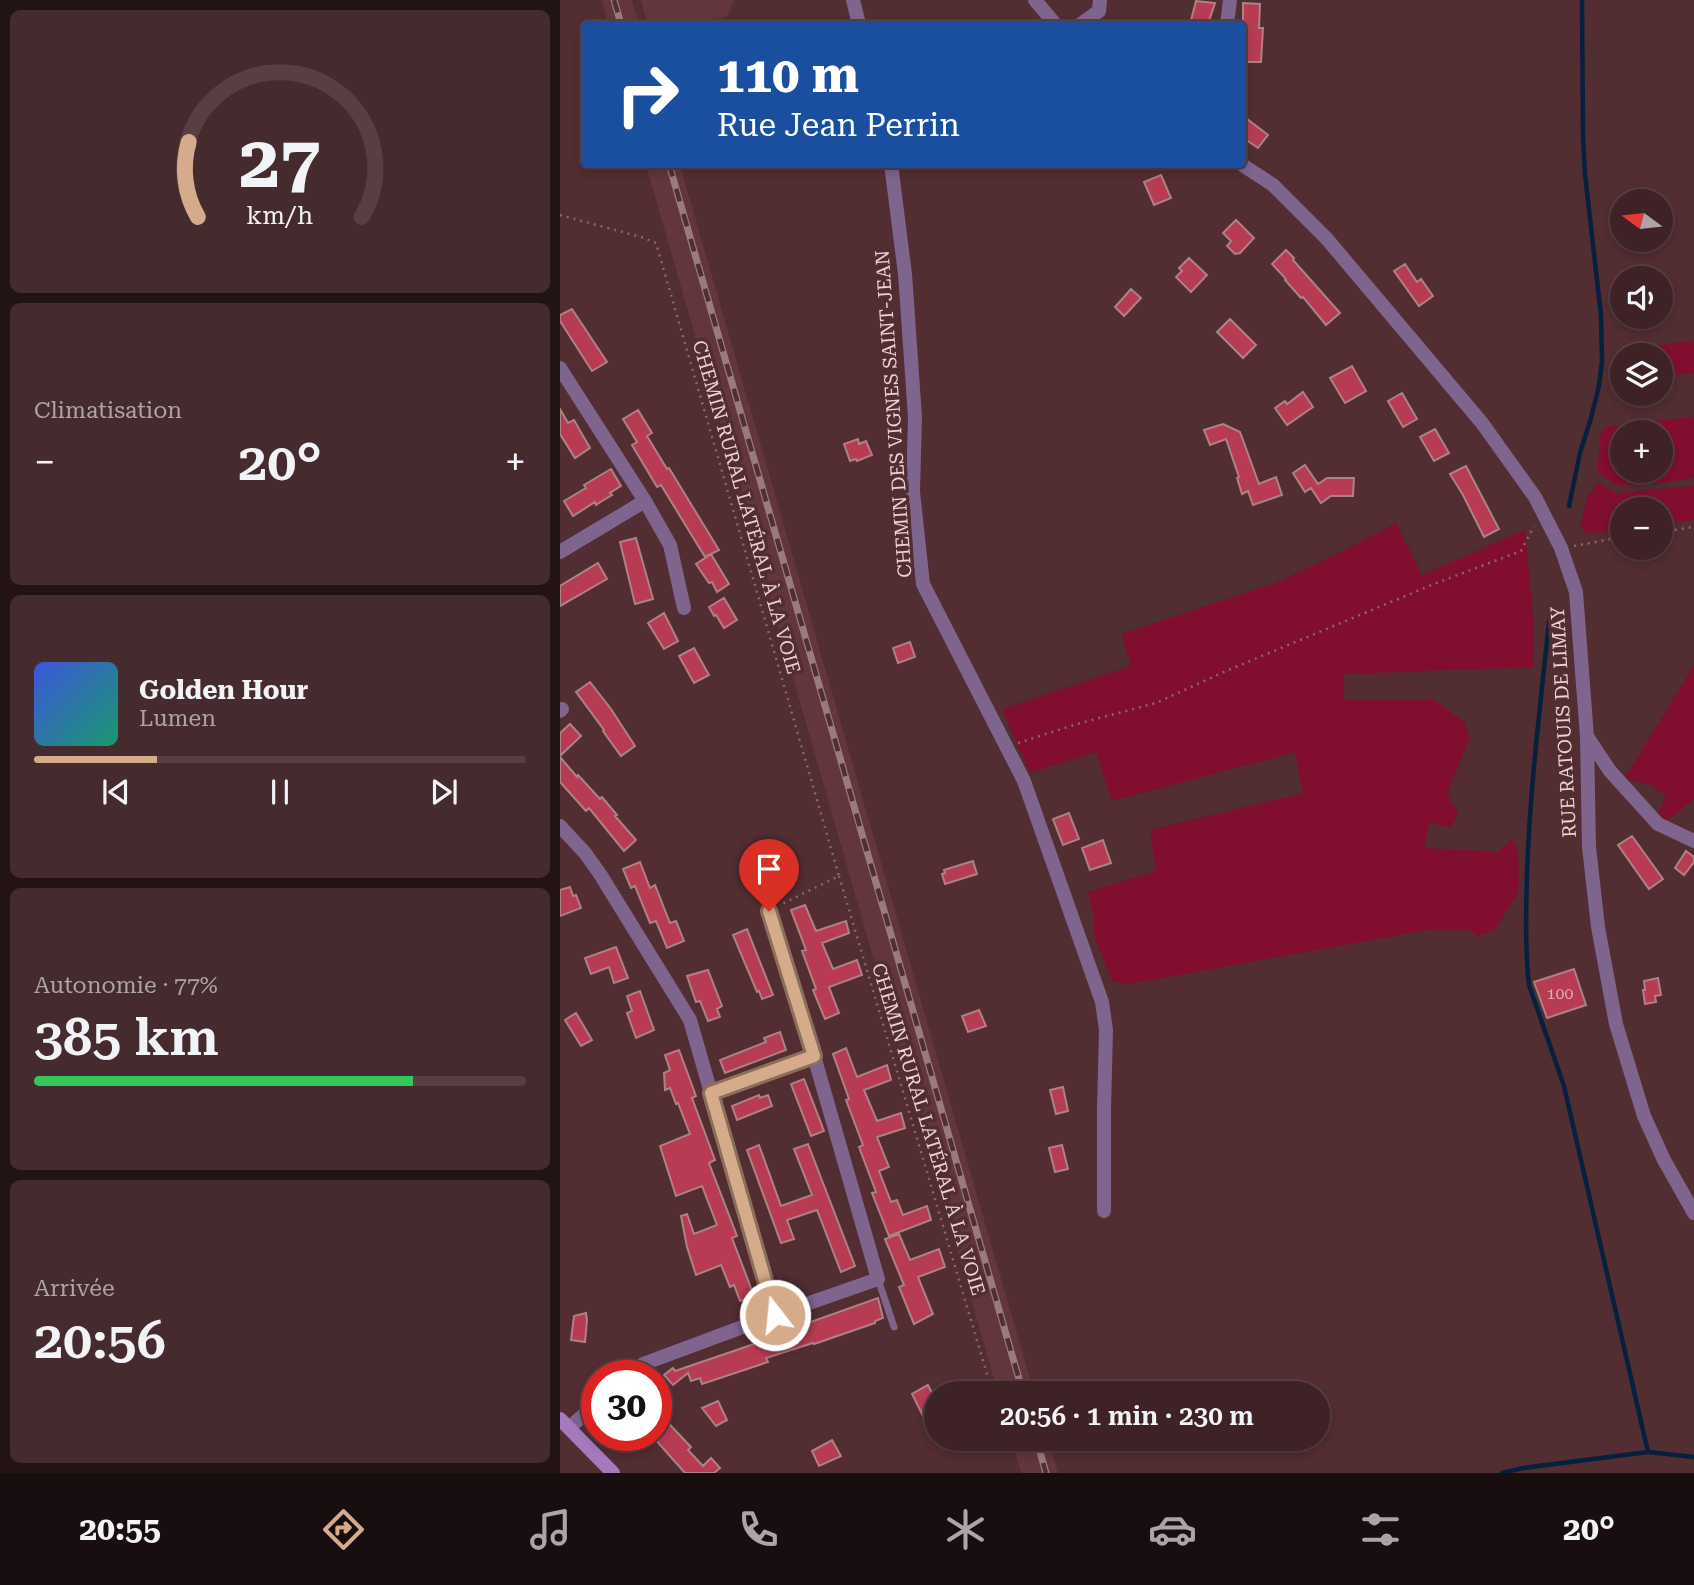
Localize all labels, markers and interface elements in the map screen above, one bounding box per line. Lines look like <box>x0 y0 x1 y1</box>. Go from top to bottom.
text: 110 m <box>717 47 859 104</box>
icon: right <box>602 49 693 140</box>
text: Rue Jean Perrin <box>717 106 960 144</box>
text: 27 <box>239 121 321 206</box>
north arrow <box>1610 189 1673 252</box>
map controls <box>1610 189 1673 560</box>
text: km/h <box>247 201 313 230</box>
street label: CHEMIN DES VIGNES SAINT-JEAN <box>871 249 916 579</box>
button: sound <box>1610 266 1673 329</box>
street label: CHEMIN RURAL LATÉRAL À LA VOIE <box>688 338 805 677</box>
button: layers <box>1610 343 1673 406</box>
text: Climatisation <box>34 397 182 424</box>
button: + <box>1610 420 1673 483</box>
text: 20° <box>238 432 322 493</box>
text: − <box>34 440 55 484</box>
text: + <box>505 440 526 484</box>
button: − <box>1610 497 1673 560</box>
street label: RUE RATOUIS DE LIMAY <box>1546 606 1581 838</box>
text: Golden Hour <box>139 675 308 705</box>
text: Lumen <box>139 705 216 732</box>
icon: previous <box>97 773 135 811</box>
icon: pause <box>261 773 299 811</box>
icon: next <box>425 773 463 811</box>
pin <box>739 839 799 911</box>
icon: arrive <box>750 850 788 888</box>
street label: CHEMIN RURAL LATÉRAL À LA VOIE <box>867 960 990 1298</box>
text: Autonomie · 77% <box>34 972 218 999</box>
house number: 100 <box>1547 984 1573 1003</box>
text: 385 km <box>34 1007 219 1068</box>
text: Arrivée <box>34 1275 115 1302</box>
position arrow <box>738 1278 812 1352</box>
text: 20:56 <box>34 1310 166 1371</box>
speed limit sign: 30 <box>581 1360 672 1451</box>
text: 20:56 · 1 min · 230 m <box>1000 1401 1254 1431</box>
icon: directions <box>319 1505 368 1554</box>
icon: music <box>526 1505 575 1554</box>
icon: phone <box>734 1505 783 1554</box>
icon: climate <box>941 1505 990 1554</box>
icon: car <box>1148 1505 1197 1554</box>
icon: filters <box>1356 1505 1405 1554</box>
text: 20:55 <box>79 1510 161 1548</box>
text: 20° <box>1563 1510 1615 1548</box>

